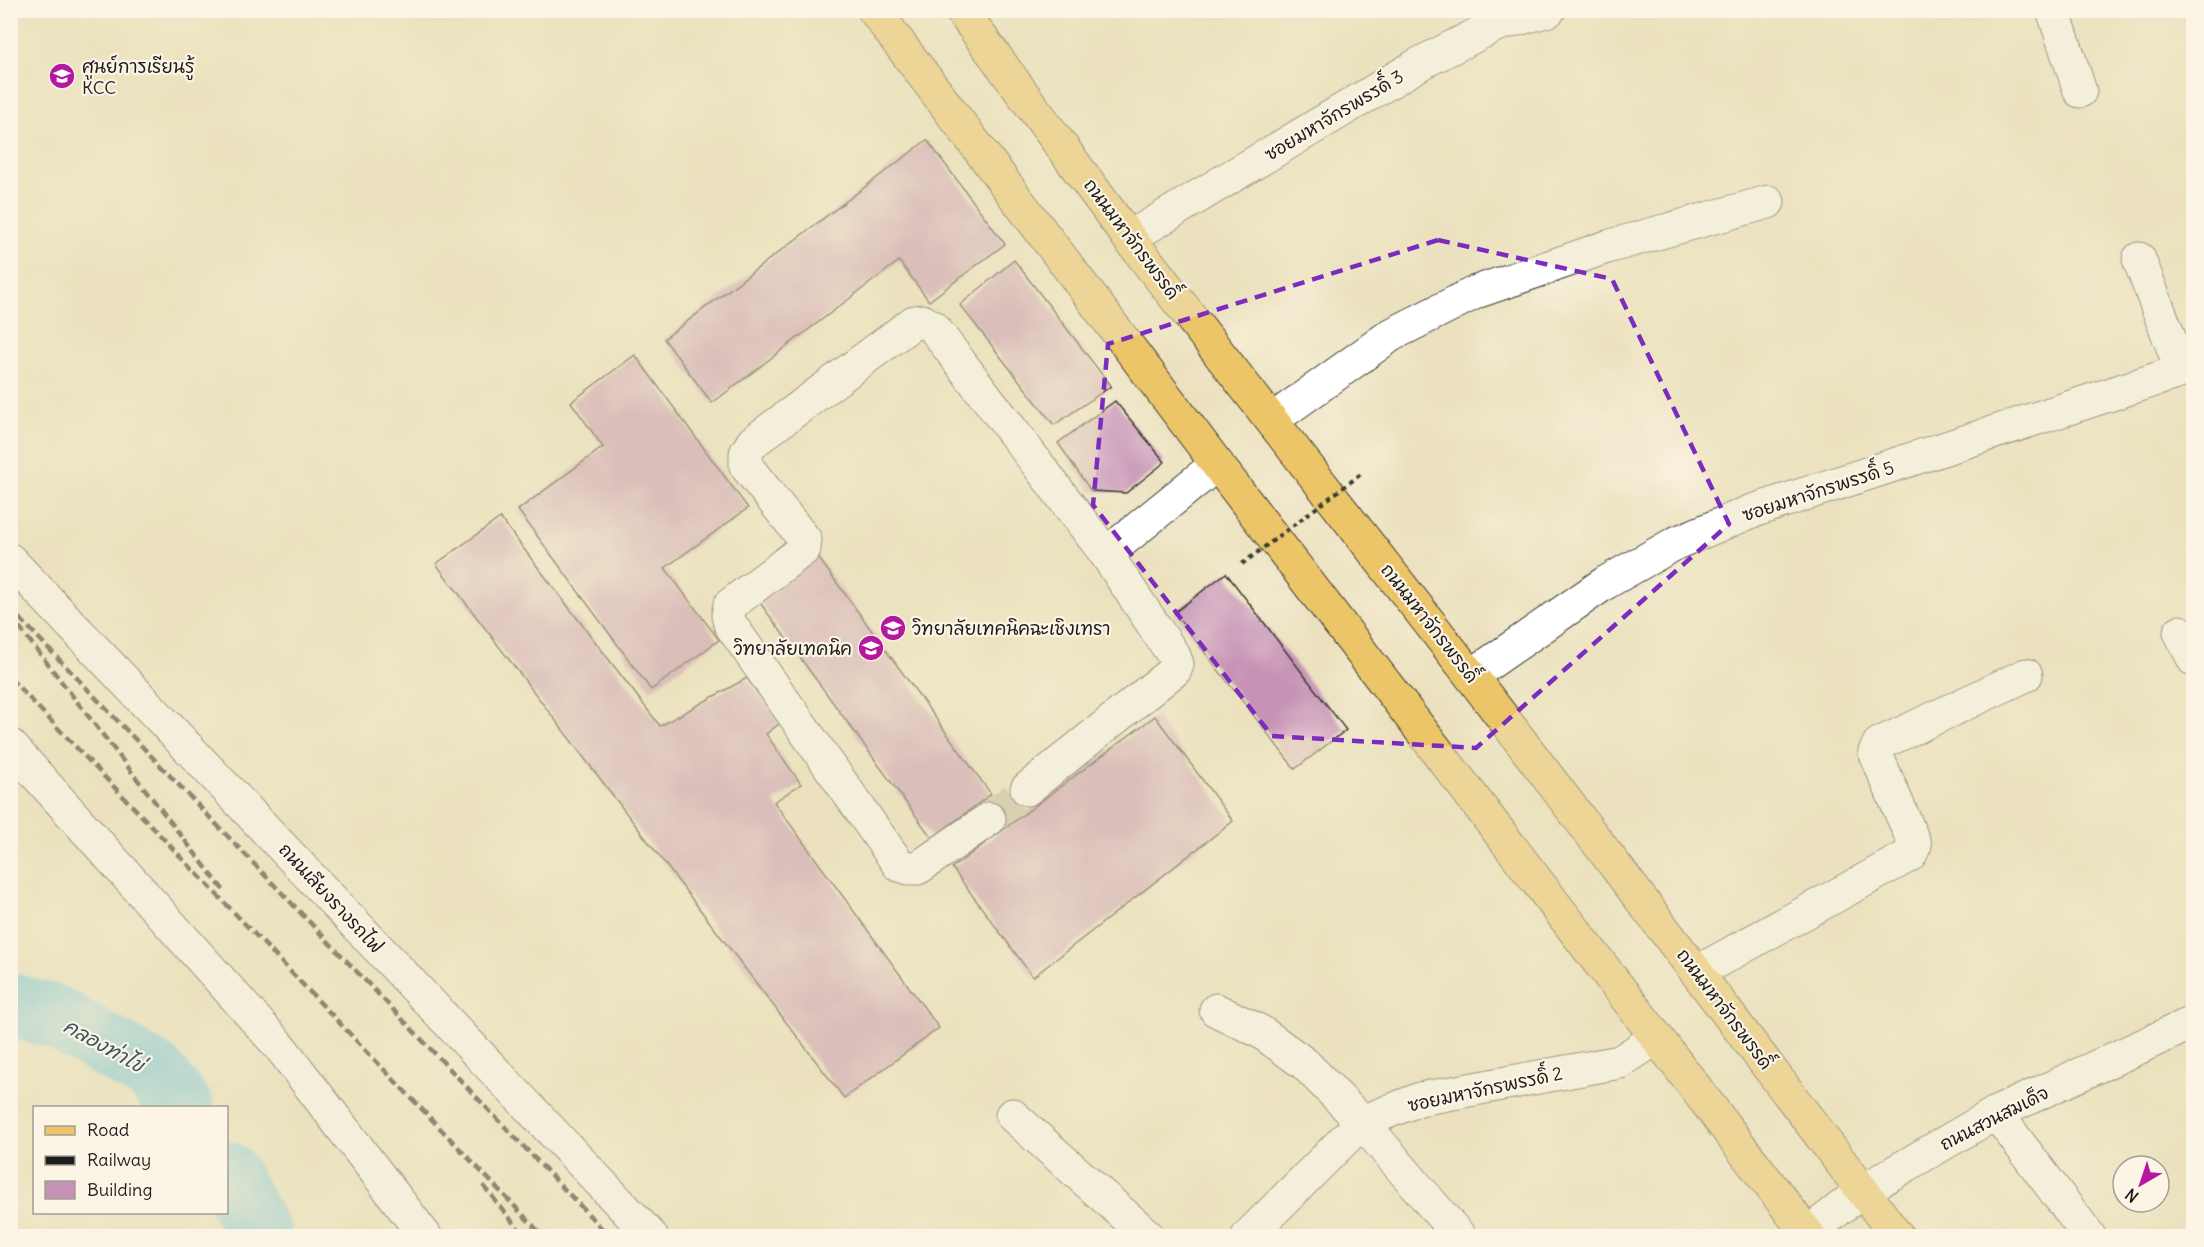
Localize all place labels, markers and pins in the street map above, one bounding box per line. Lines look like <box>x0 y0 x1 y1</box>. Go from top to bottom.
place label: ศูนย์การเรียนรู้ KCC <box>82 54 195 99</box>
school or university icon: ศูนย์การเรียนรู้ KCC <box>47 61 77 91</box>
school or university icon: วิทยาลัยเทคนิคฉะเชิงเทรา <box>878 613 908 643</box>
place label: วิทยาลัยเทคนิคฉะเชิงเทรา <box>912 617 1110 640</box>
school or university icon: วิทยาลัยเทคนิค <box>856 633 886 663</box>
place label: วิทยาลัยเทคนิค <box>733 637 852 660</box>

